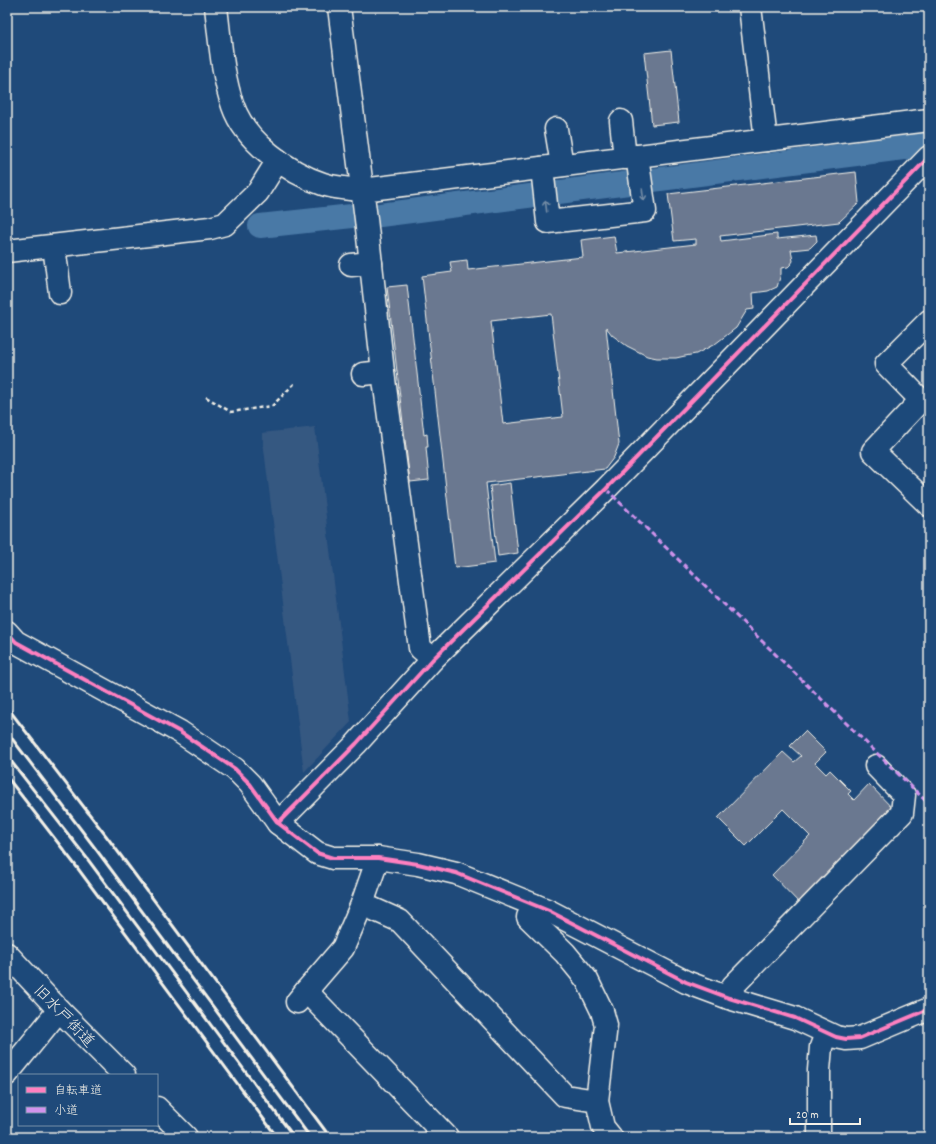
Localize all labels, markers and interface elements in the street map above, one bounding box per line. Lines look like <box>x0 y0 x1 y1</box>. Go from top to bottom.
one-way arrow <box>639 188 647 201</box>
one-way arrow <box>543 200 550 213</box>
street label: 旧水戸街道 <box>27 980 99 1054</box>
legend <box>18 1074 158 1126</box>
text: 自転車道 <box>54 1083 102 1100</box>
scale bar <box>790 1100 860 1126</box>
text: 小道 <box>54 1103 78 1120</box>
text: 20 m <box>796 1107 819 1124</box>

